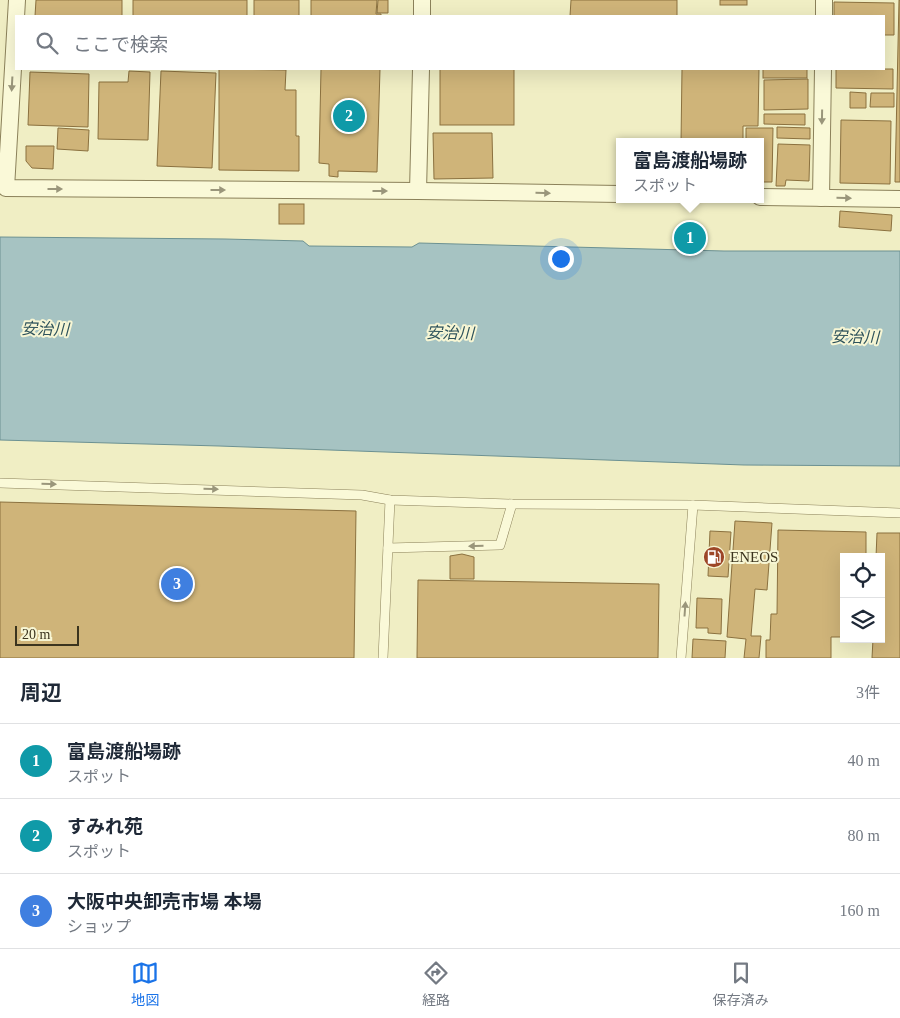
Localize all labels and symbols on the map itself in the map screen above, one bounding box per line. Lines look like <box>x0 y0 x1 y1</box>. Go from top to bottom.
one-way arrow <box>8 76 16 92</box>
pin: 2 <box>333 97 365 135</box>
one-way arrow <box>818 110 826 126</box>
one-way arrow <box>47 185 63 193</box>
one-way arrow <box>210 186 226 194</box>
one-way arrow <box>372 187 388 195</box>
one-way arrow <box>535 189 551 197</box>
one-way arrow <box>836 194 852 202</box>
pin: 1 <box>674 219 706 257</box>
your location <box>548 246 574 272</box>
water label: 安治川 <box>21 320 71 338</box>
water label: 安治川 <box>426 324 476 342</box>
water label: 安治川 <box>831 328 881 346</box>
one-way arrow <box>41 480 57 488</box>
one-way arrow <box>203 486 219 494</box>
one-way arrow <box>468 542 484 550</box>
fuel station icon: ENEOS <box>702 545 726 569</box>
place label: ENEOS <box>730 549 778 565</box>
pin: 3 <box>161 565 193 603</box>
one-way arrow <box>681 601 689 617</box>
scale bar <box>15 623 79 646</box>

